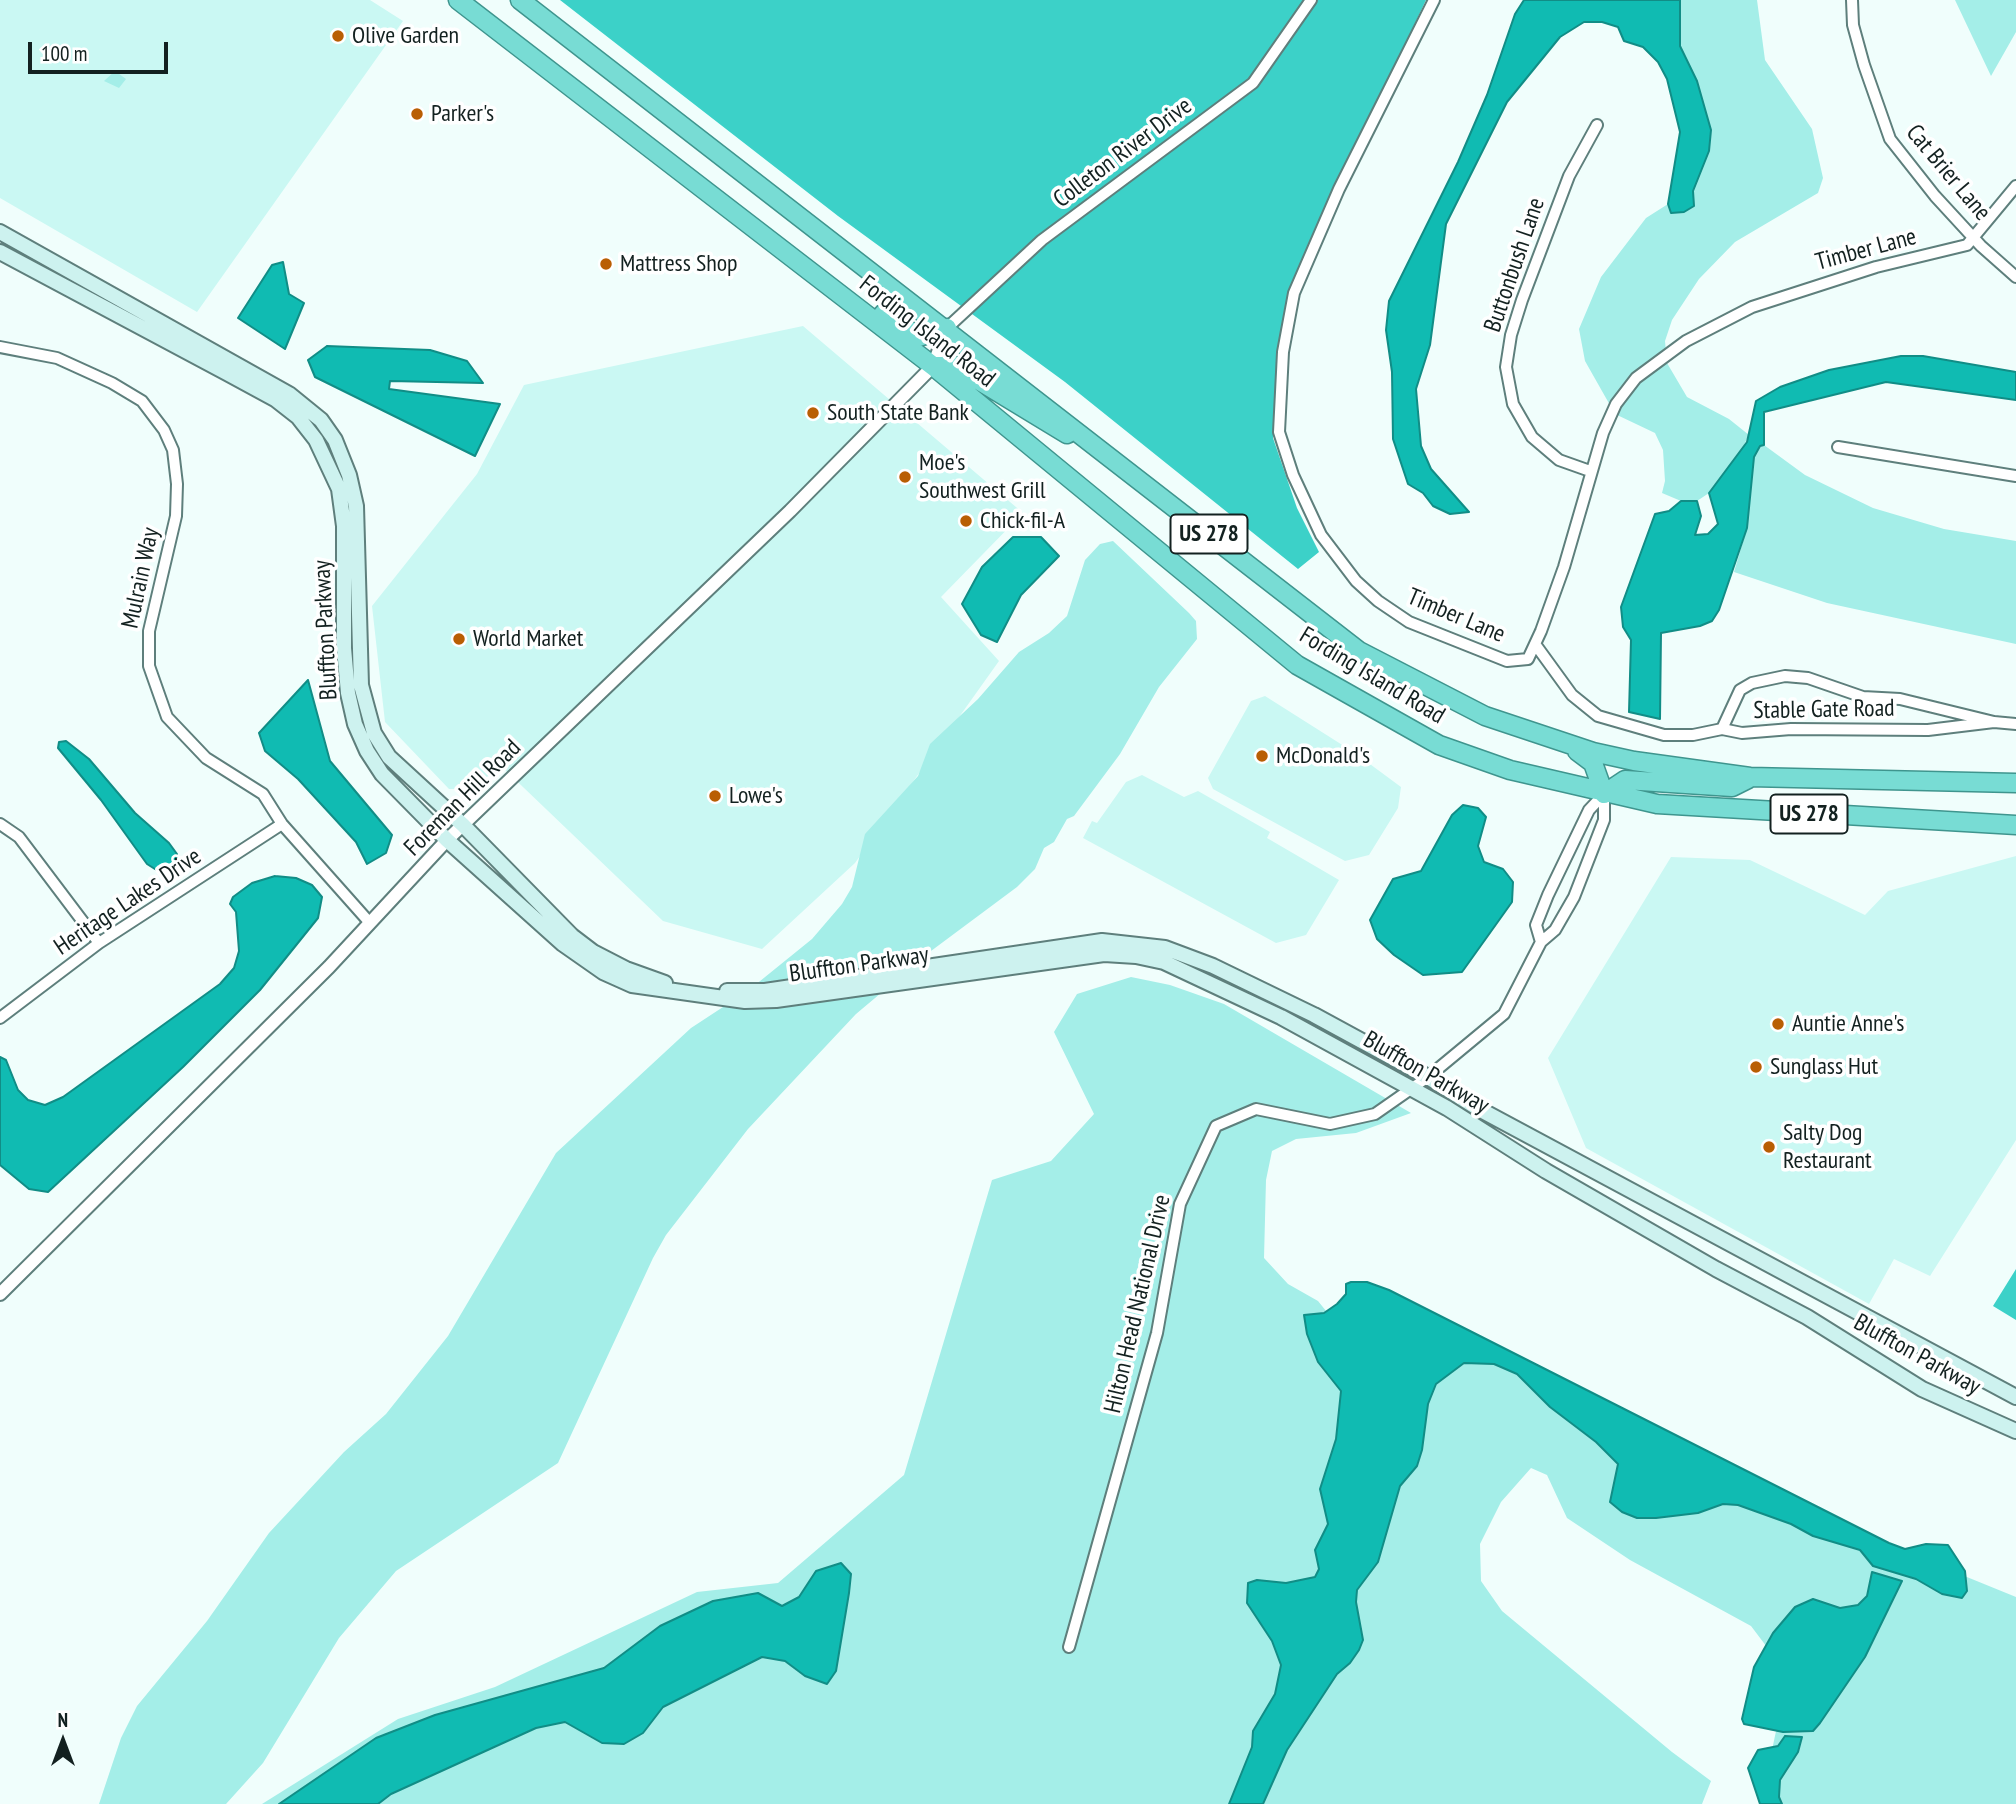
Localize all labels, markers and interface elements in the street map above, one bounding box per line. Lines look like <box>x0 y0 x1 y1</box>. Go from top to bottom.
place label: Olive Garden <box>352 22 459 50</box>
scale bar <box>32 28 172 72</box>
marker: Olive Garden <box>330 28 346 44</box>
text: 100 m <box>41 40 87 67</box>
street label: Colleton River Drive <box>1048 92 1198 214</box>
place label: Parker's <box>431 100 494 128</box>
marker: Parker's <box>409 106 425 122</box>
street label: Cat Brier Lane <box>1900 119 1996 227</box>
street label: Buttonbush Lane <box>1479 194 1551 336</box>
street label: Timber Lane <box>1812 223 1920 277</box>
place label: Mattress Shop <box>620 250 738 278</box>
marker: Mattress Shop <box>598 256 614 272</box>
street label: Fording Island Road <box>853 270 1001 394</box>
place label: South State Bank <box>827 399 969 427</box>
marker: South State Bank <box>805 405 821 421</box>
place label: Moe's Southwest Grill <box>919 449 1046 505</box>
marker: Moe's Southwest Grill <box>897 469 913 485</box>
place label: Chick-fil-A <box>980 507 1065 535</box>
marker: Chick-fil-A <box>958 513 974 529</box>
road number: US 278 <box>1170 514 1248 554</box>
street label: Mulrain Way <box>116 525 166 631</box>
street label: Bluffton Parkway <box>308 559 344 701</box>
street label: Timber Lane <box>1403 583 1509 649</box>
street label: Fording Island Road <box>1294 621 1450 731</box>
place label: World Market <box>473 625 583 653</box>
marker: World Market <box>451 631 467 647</box>
street label: Stable Gate Road <box>1753 694 1895 726</box>
street label: Foreman Hill Road <box>399 734 527 862</box>
place label: McDonald's <box>1276 742 1370 770</box>
marker: McDonald's <box>1254 748 1270 764</box>
place label: Lowe's <box>729 782 783 810</box>
marker: Lowe's <box>707 788 723 804</box>
road number: US 278 <box>1770 794 1848 834</box>
street label: Heritage Lakes Drive <box>49 842 207 962</box>
street label: Bluffton Parkway <box>788 941 930 989</box>
place label: Auntie Anne's <box>1792 1010 1904 1038</box>
marker: Auntie Anne's <box>1770 1016 1786 1032</box>
street label: Bluffton Parkway <box>1358 1025 1494 1121</box>
place label: Sunglass Hut <box>1770 1053 1878 1081</box>
marker: Sunglass Hut <box>1748 1059 1764 1075</box>
place label: Salty Dog Restaurant <box>1783 1119 1872 1175</box>
marker: Salty Dog Restaurant <box>1761 1139 1777 1155</box>
street label: Hilton Head National Drive <box>1099 1192 1177 1416</box>
street label: Bluffton Parkway <box>1849 1308 1985 1402</box>
north arrow <box>28 1706 98 1776</box>
text: N <box>58 1708 68 1732</box>

